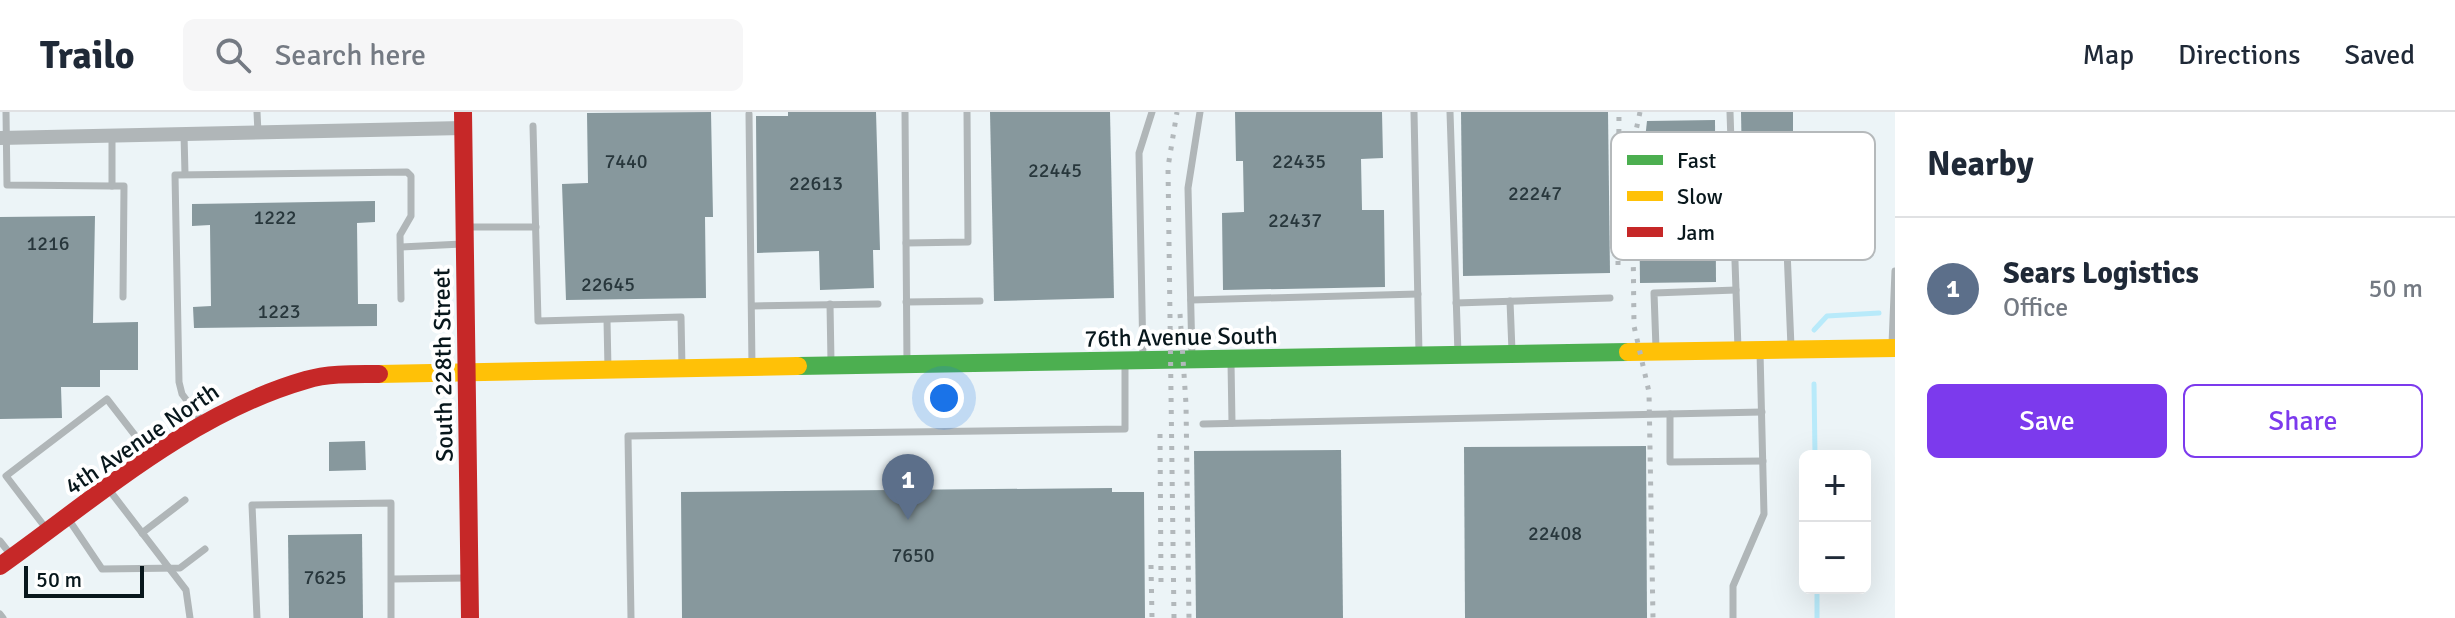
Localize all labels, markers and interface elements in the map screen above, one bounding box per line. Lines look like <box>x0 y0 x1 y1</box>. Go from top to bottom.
search box <box>183 19 743 91</box>
text: Trailo <box>40 32 135 79</box>
icon: search <box>211 33 255 77</box>
text: Search here <box>275 37 426 74</box>
text: Map <box>2082 38 2134 72</box>
text: Directions <box>2178 38 2300 72</box>
text: Saved <box>2344 38 2415 72</box>
legend <box>1611 132 1875 260</box>
text: Nearby <box>1927 143 2034 185</box>
text: Fast <box>1677 147 1717 174</box>
house number: 7440 <box>604 149 648 174</box>
house number: 22435 <box>1272 149 1326 174</box>
house number: 22445 <box>1028 158 1082 183</box>
house number: 22613 <box>789 171 843 196</box>
house number: 22247 <box>1508 181 1562 206</box>
text: Slow <box>1677 183 1723 210</box>
house number: 1222 <box>253 205 297 230</box>
house number: 22437 <box>1268 208 1322 233</box>
text: Jam <box>1677 219 1715 246</box>
house number: 1216 <box>26 231 70 256</box>
text: Sears Logistics <box>2003 255 2199 292</box>
street label: South 228th Street <box>426 268 460 462</box>
house number: 22645 <box>581 272 635 297</box>
text: 1 <box>1946 273 1960 305</box>
text: 50 m <box>2368 273 2423 305</box>
text: Office <box>2003 292 2068 324</box>
house number: 1223 <box>257 299 301 324</box>
street label: 76th Avenue South <box>1084 320 1278 354</box>
street label: 4th Avenue North <box>59 376 225 502</box>
your location <box>924 378 964 418</box>
button: Save <box>1927 384 2167 458</box>
button: Share <box>2183 384 2423 458</box>
map controls <box>1799 450 1871 594</box>
button: + <box>1799 450 1871 522</box>
pin: 1 <box>882 454 934 520</box>
house number: 22408 <box>1528 521 1582 546</box>
button: − <box>1799 522 1871 594</box>
house number: 7650 <box>891 543 935 568</box>
scale bar <box>24 562 144 598</box>
house number: 7625 <box>303 565 347 590</box>
text: 50 m <box>36 566 82 593</box>

